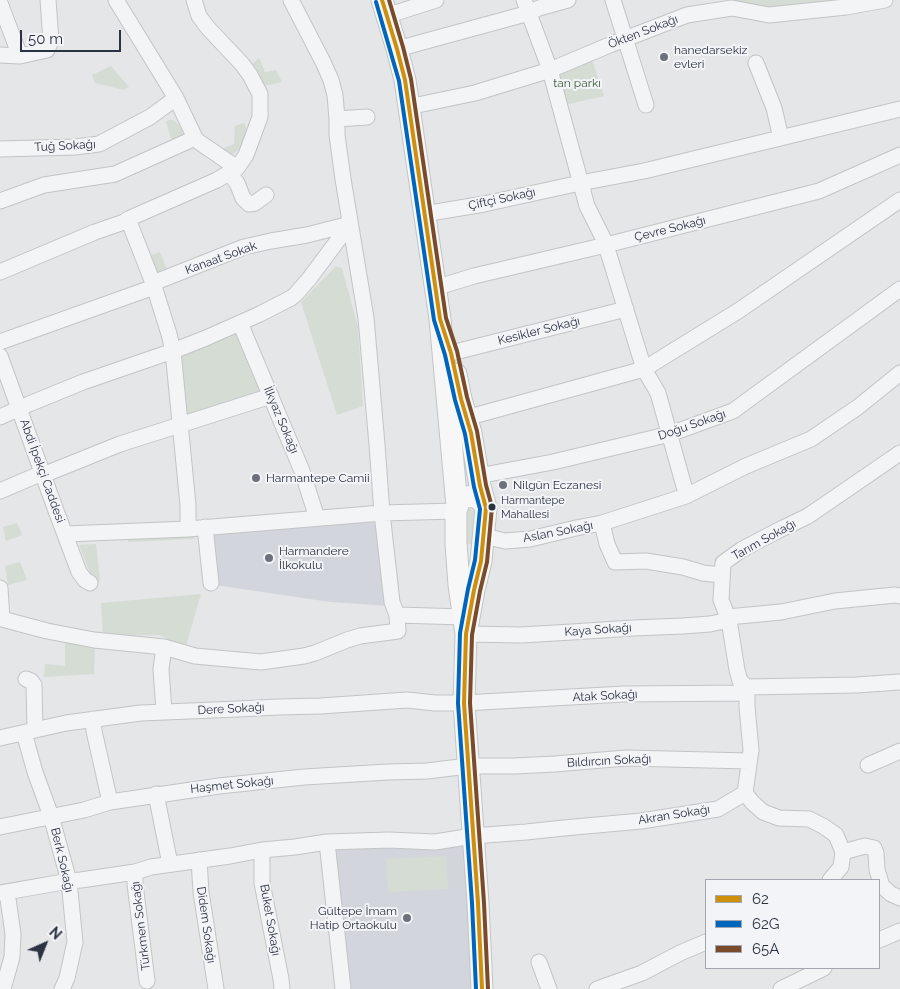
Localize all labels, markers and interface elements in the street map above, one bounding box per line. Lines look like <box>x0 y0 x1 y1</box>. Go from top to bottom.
street label: Ökten Sokağı <box>606 12 680 52</box>
scale bar <box>22 20 124 52</box>
text: 50 m <box>28 30 63 48</box>
place label: hanedarsekiz evleri <box>674 43 748 71</box>
marker: hanedarsekiz evleri <box>658 51 670 63</box>
park label: tan parkı <box>553 76 601 90</box>
street label: Tuğ Sokağı <box>34 137 96 155</box>
street label: Çiftçi Sokağı <box>467 185 537 213</box>
street label: Çevre Sokağı <box>633 213 707 245</box>
street label: Kanaat Sokak <box>183 238 259 278</box>
street label: Kesikler Sokağı <box>496 314 582 348</box>
street label: İlkyaz Sokağı <box>260 384 302 456</box>
street label: Doğu Sokağı <box>656 407 728 443</box>
street label: Abdi İpekçi Caddesi <box>17 417 67 525</box>
place label: Harmantepe Camii <box>266 471 370 485</box>
marker: Harmantepe Camii <box>250 472 262 484</box>
place label: Nilgün Eczanesi <box>513 478 601 492</box>
marker: Nilgün Eczanesi <box>497 479 509 491</box>
place label: Harmantepe Mahallesi <box>501 494 565 520</box>
marker: Harmantepe Mahallesi <box>487 502 497 512</box>
street label: Tarım Sokağı <box>730 517 798 563</box>
street label: Aslan Sokağı <box>522 518 594 546</box>
place label: Harmandere İlkokulu <box>279 544 349 572</box>
marker: Harmandere İlkokulu <box>263 552 275 564</box>
street label: Kaya Sokağı <box>564 620 632 640</box>
street label: Atak Sokağı <box>572 687 638 705</box>
street label: Dere Sokağı <box>197 700 265 718</box>
street label: Bıldırcın Sokağı <box>566 752 652 770</box>
street label: Haşmet Sokağı <box>190 773 274 797</box>
street label: Akran Sokağı <box>637 802 711 828</box>
street label: Berk Sokağı <box>48 826 76 894</box>
legend <box>705 879 880 969</box>
street label: Türkmen Sokağı <box>128 881 154 971</box>
street label: Buket Sokağı <box>257 883 283 957</box>
street label: Didem Sokağı <box>194 886 218 964</box>
text: 62 <box>752 890 769 908</box>
place label: Gültepe İmam Hatip Ortaokulu <box>310 904 397 932</box>
marker: Gültepe İmam Hatip Ortaokulu <box>401 912 413 924</box>
text: 62G <box>752 915 780 933</box>
north arrow <box>20 919 70 969</box>
text: N <box>46 924 65 943</box>
text: 65A <box>752 940 779 958</box>

